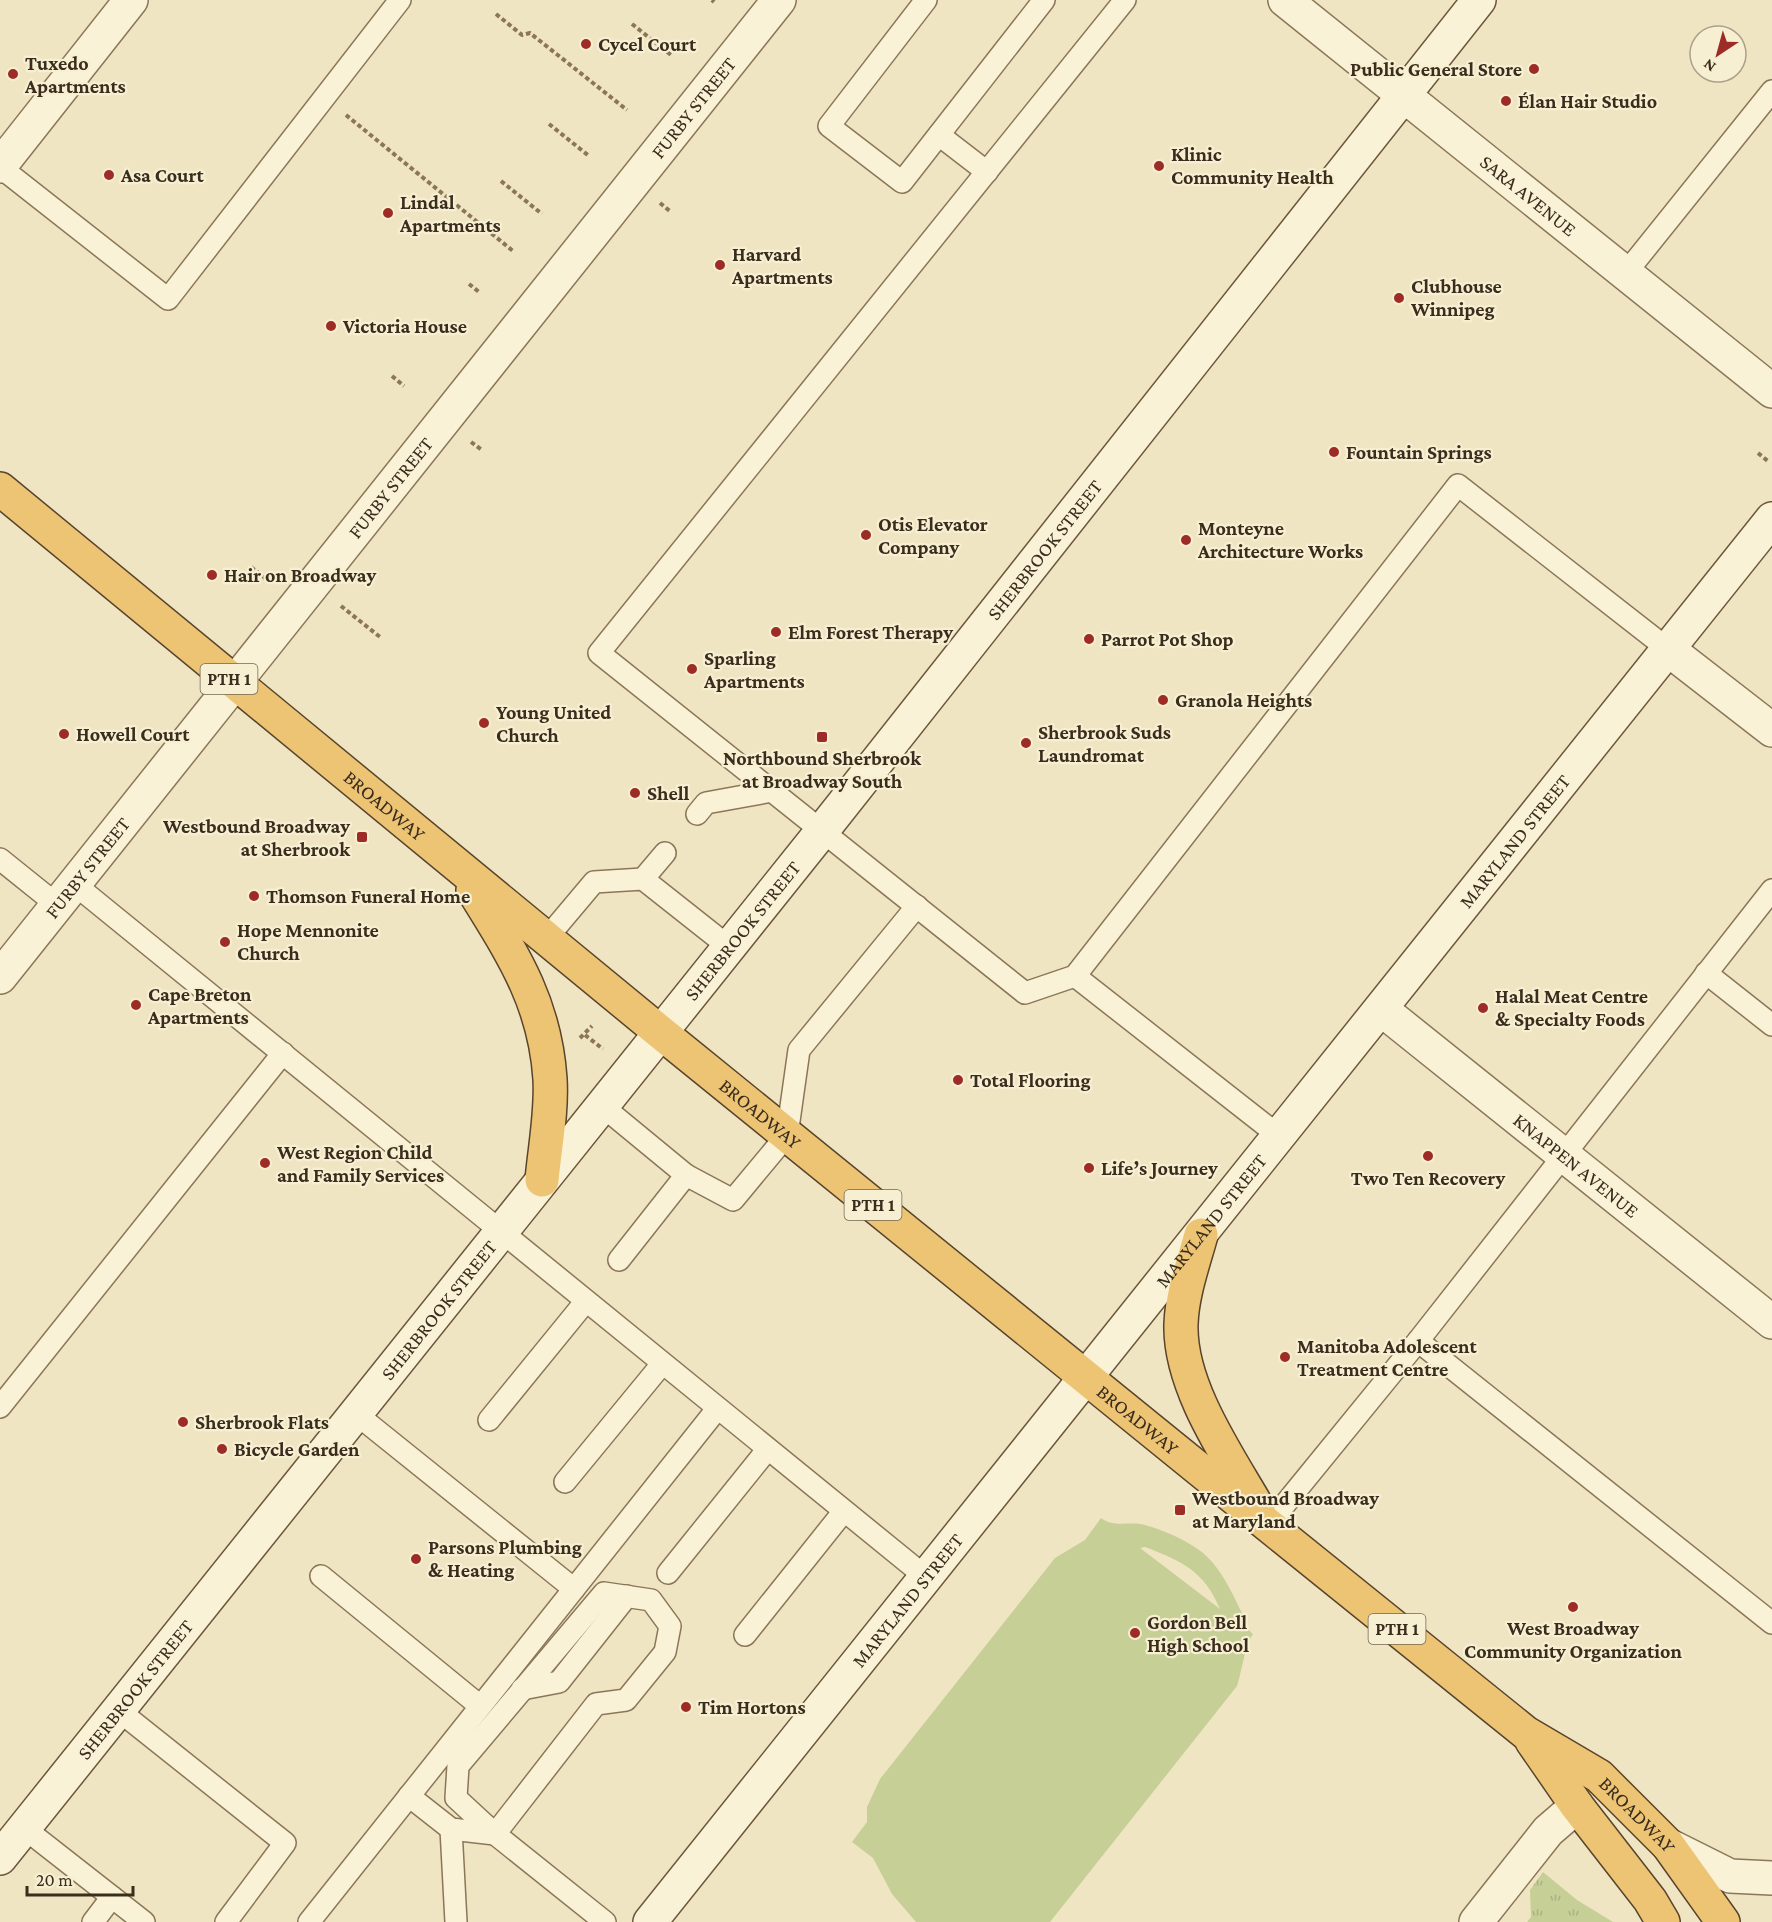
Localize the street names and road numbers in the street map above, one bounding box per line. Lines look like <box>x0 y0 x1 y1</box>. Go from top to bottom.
street label: FURBY STREET <box>646 53 740 162</box>
street label: SARA AVENUE <box>1476 150 1581 241</box>
street label: FURBY STREET <box>343 433 437 542</box>
street label: SHERBROOK STREET <box>982 475 1106 624</box>
road number: PTH 1 <box>200 664 258 694</box>
street label: BROADWAY <box>340 766 430 845</box>
street label: MARYLAND STREET <box>1454 770 1574 912</box>
street label: FURBY STREET <box>40 813 134 922</box>
street label: SHERBROOK STREET <box>680 856 805 1005</box>
street label: BROADWAY <box>715 1074 806 1153</box>
street label: KNAPPEN AVENUE <box>1509 1108 1643 1222</box>
street label: MARYLAND STREET <box>1151 1149 1271 1292</box>
road number: PTH 1 <box>844 1190 902 1220</box>
street label: SHERBROOK STREET <box>376 1236 501 1384</box>
street label: BROADWAY <box>1093 1380 1183 1459</box>
street label: MARYLAND STREET <box>847 1529 967 1671</box>
road number: PTH 1 <box>1368 1614 1426 1644</box>
street label: SHERBROOK STREET <box>73 1615 197 1763</box>
street label: BROADWAY <box>1595 1772 1681 1857</box>

